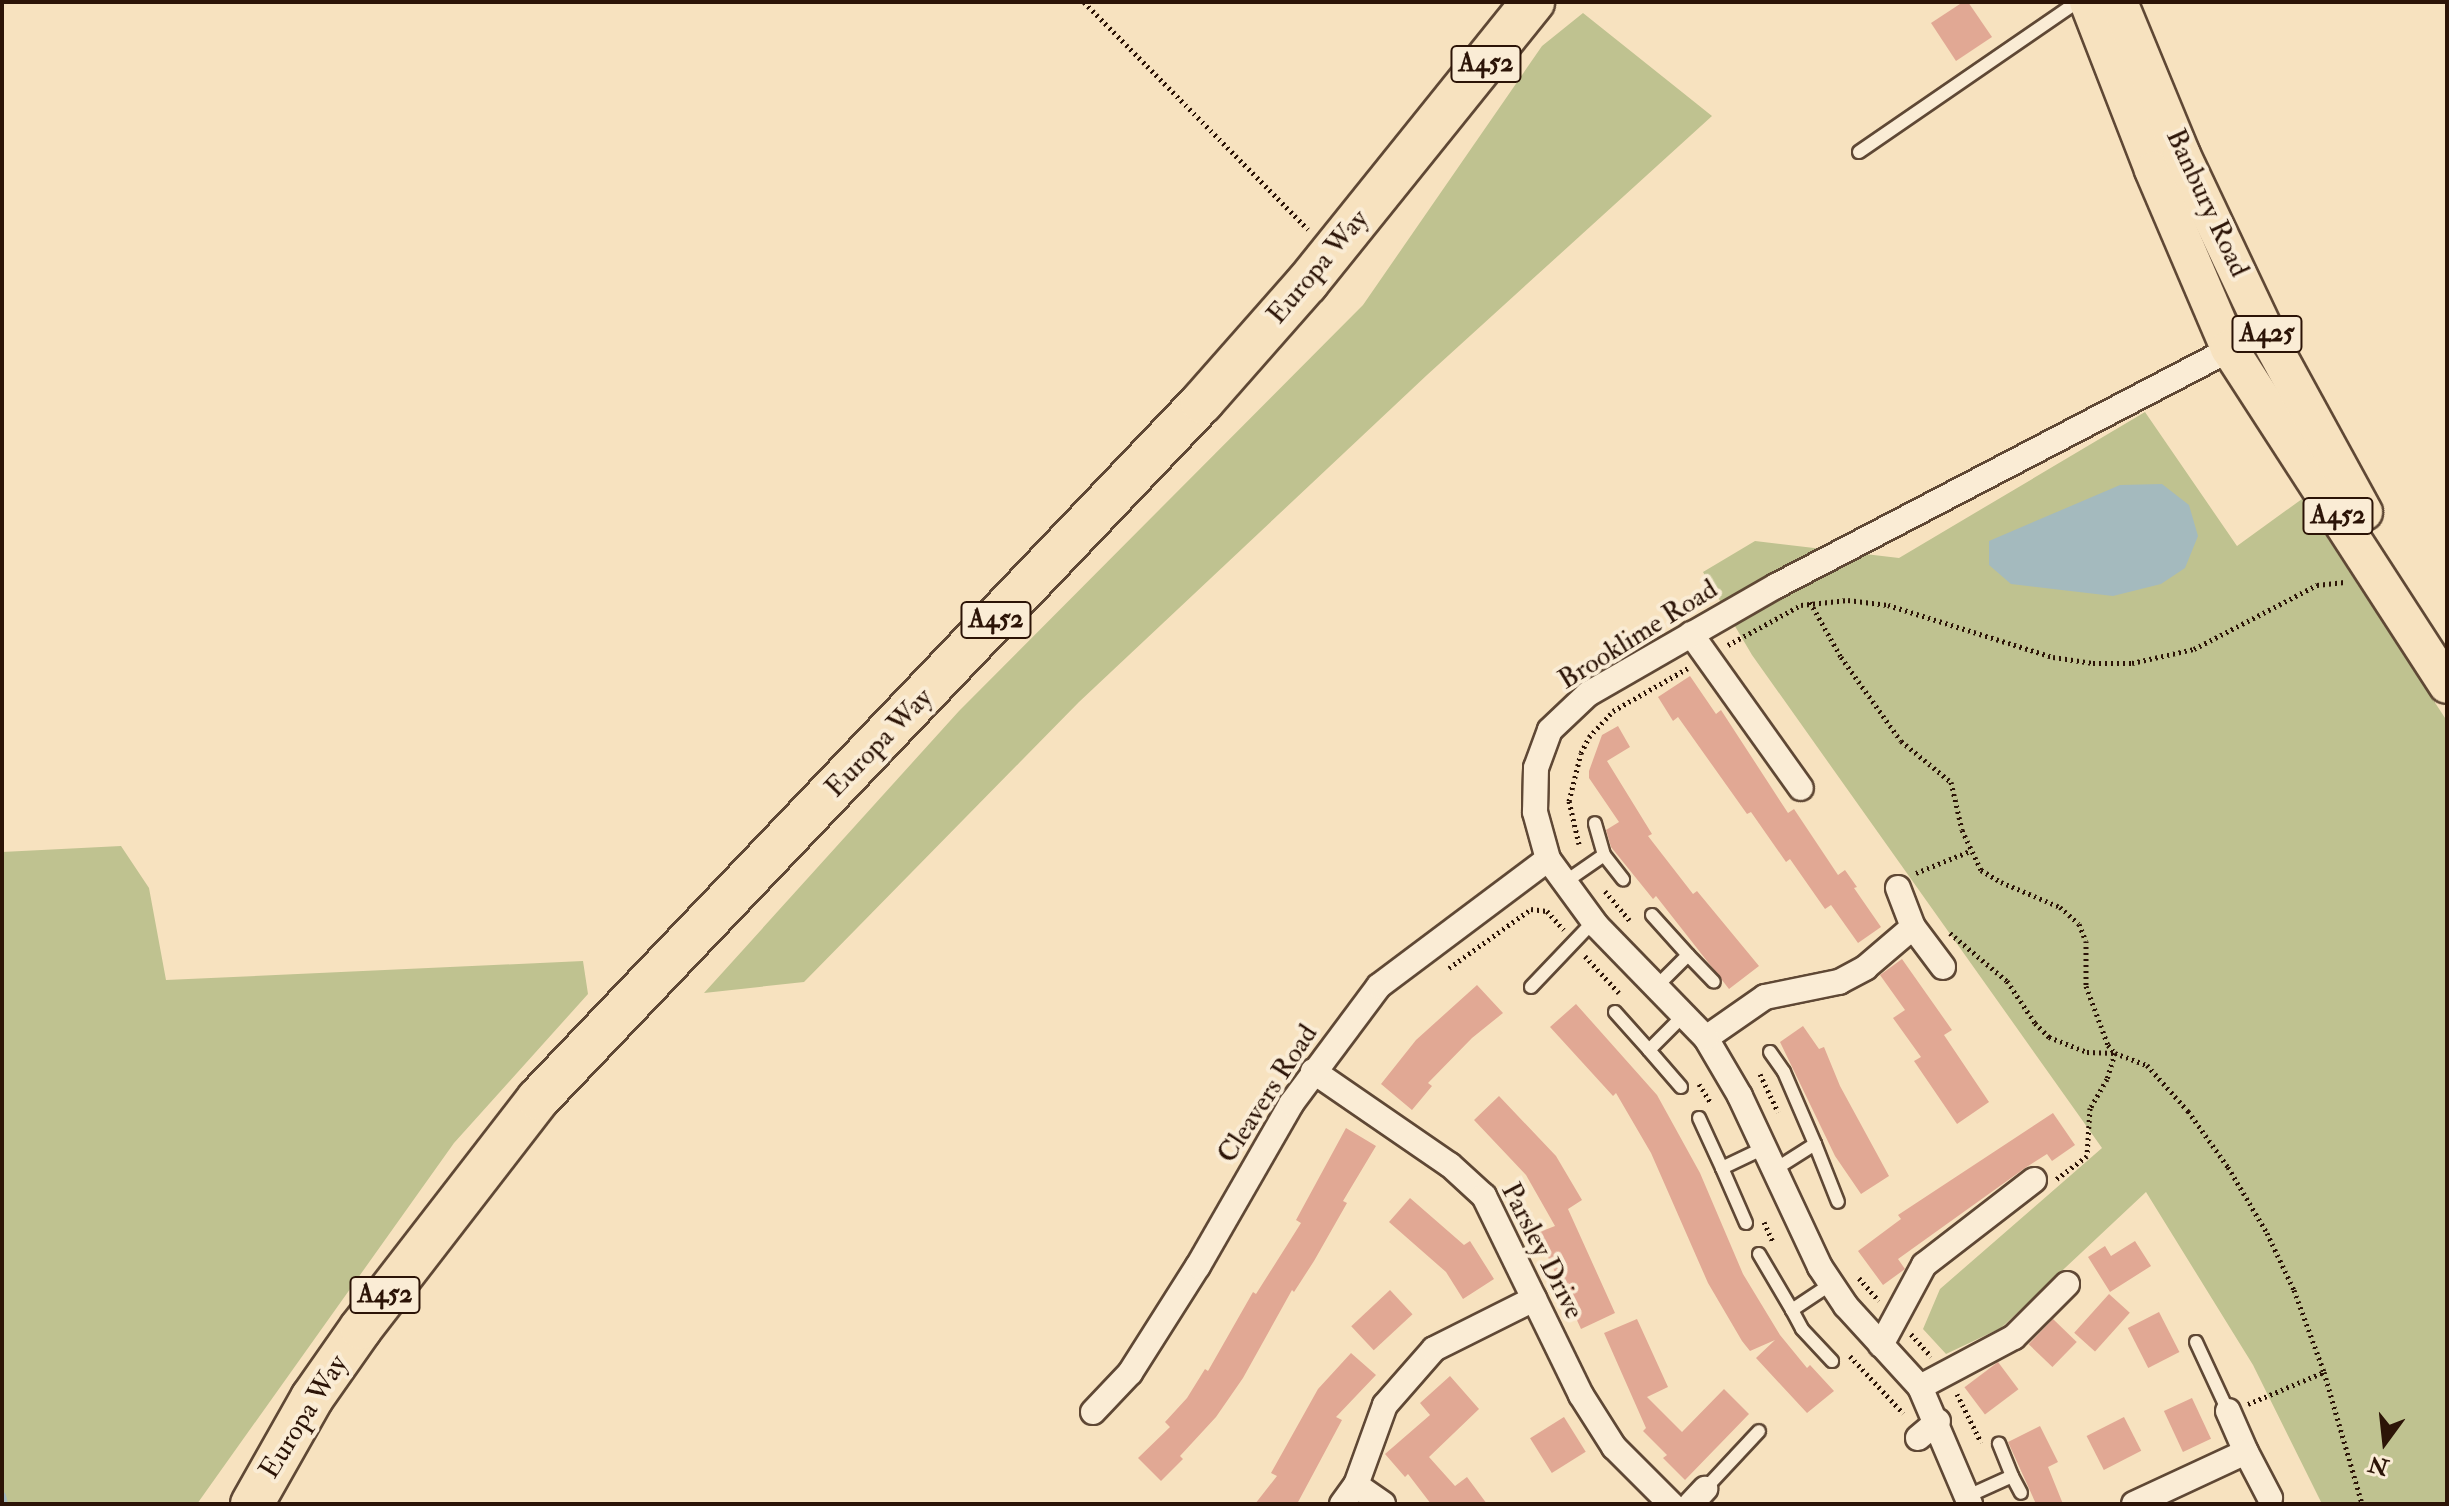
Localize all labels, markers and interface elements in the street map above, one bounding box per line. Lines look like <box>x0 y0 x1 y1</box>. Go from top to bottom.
road number: A452 <box>1450 42 1522 86</box>
street label: Banbury Road <box>2158 124 2256 282</box>
street label: Europa Way <box>1260 203 1376 331</box>
road number: A425 <box>2231 312 2303 356</box>
road number: A452 <box>2302 494 2374 538</box>
street label: Brooklime Road <box>1552 573 1724 697</box>
road number: A452 <box>960 598 1032 642</box>
street label: Europa Way <box>818 681 940 805</box>
street label: Cleavers Road <box>1211 1018 1325 1170</box>
street label: Parsley Drive <box>1493 1177 1591 1325</box>
road number: A452 <box>349 1273 421 1317</box>
street label: Europa Way <box>253 1349 355 1485</box>
north arrow <box>2345 1402 2425 1482</box>
text: N <box>2366 1449 2392 1481</box>

